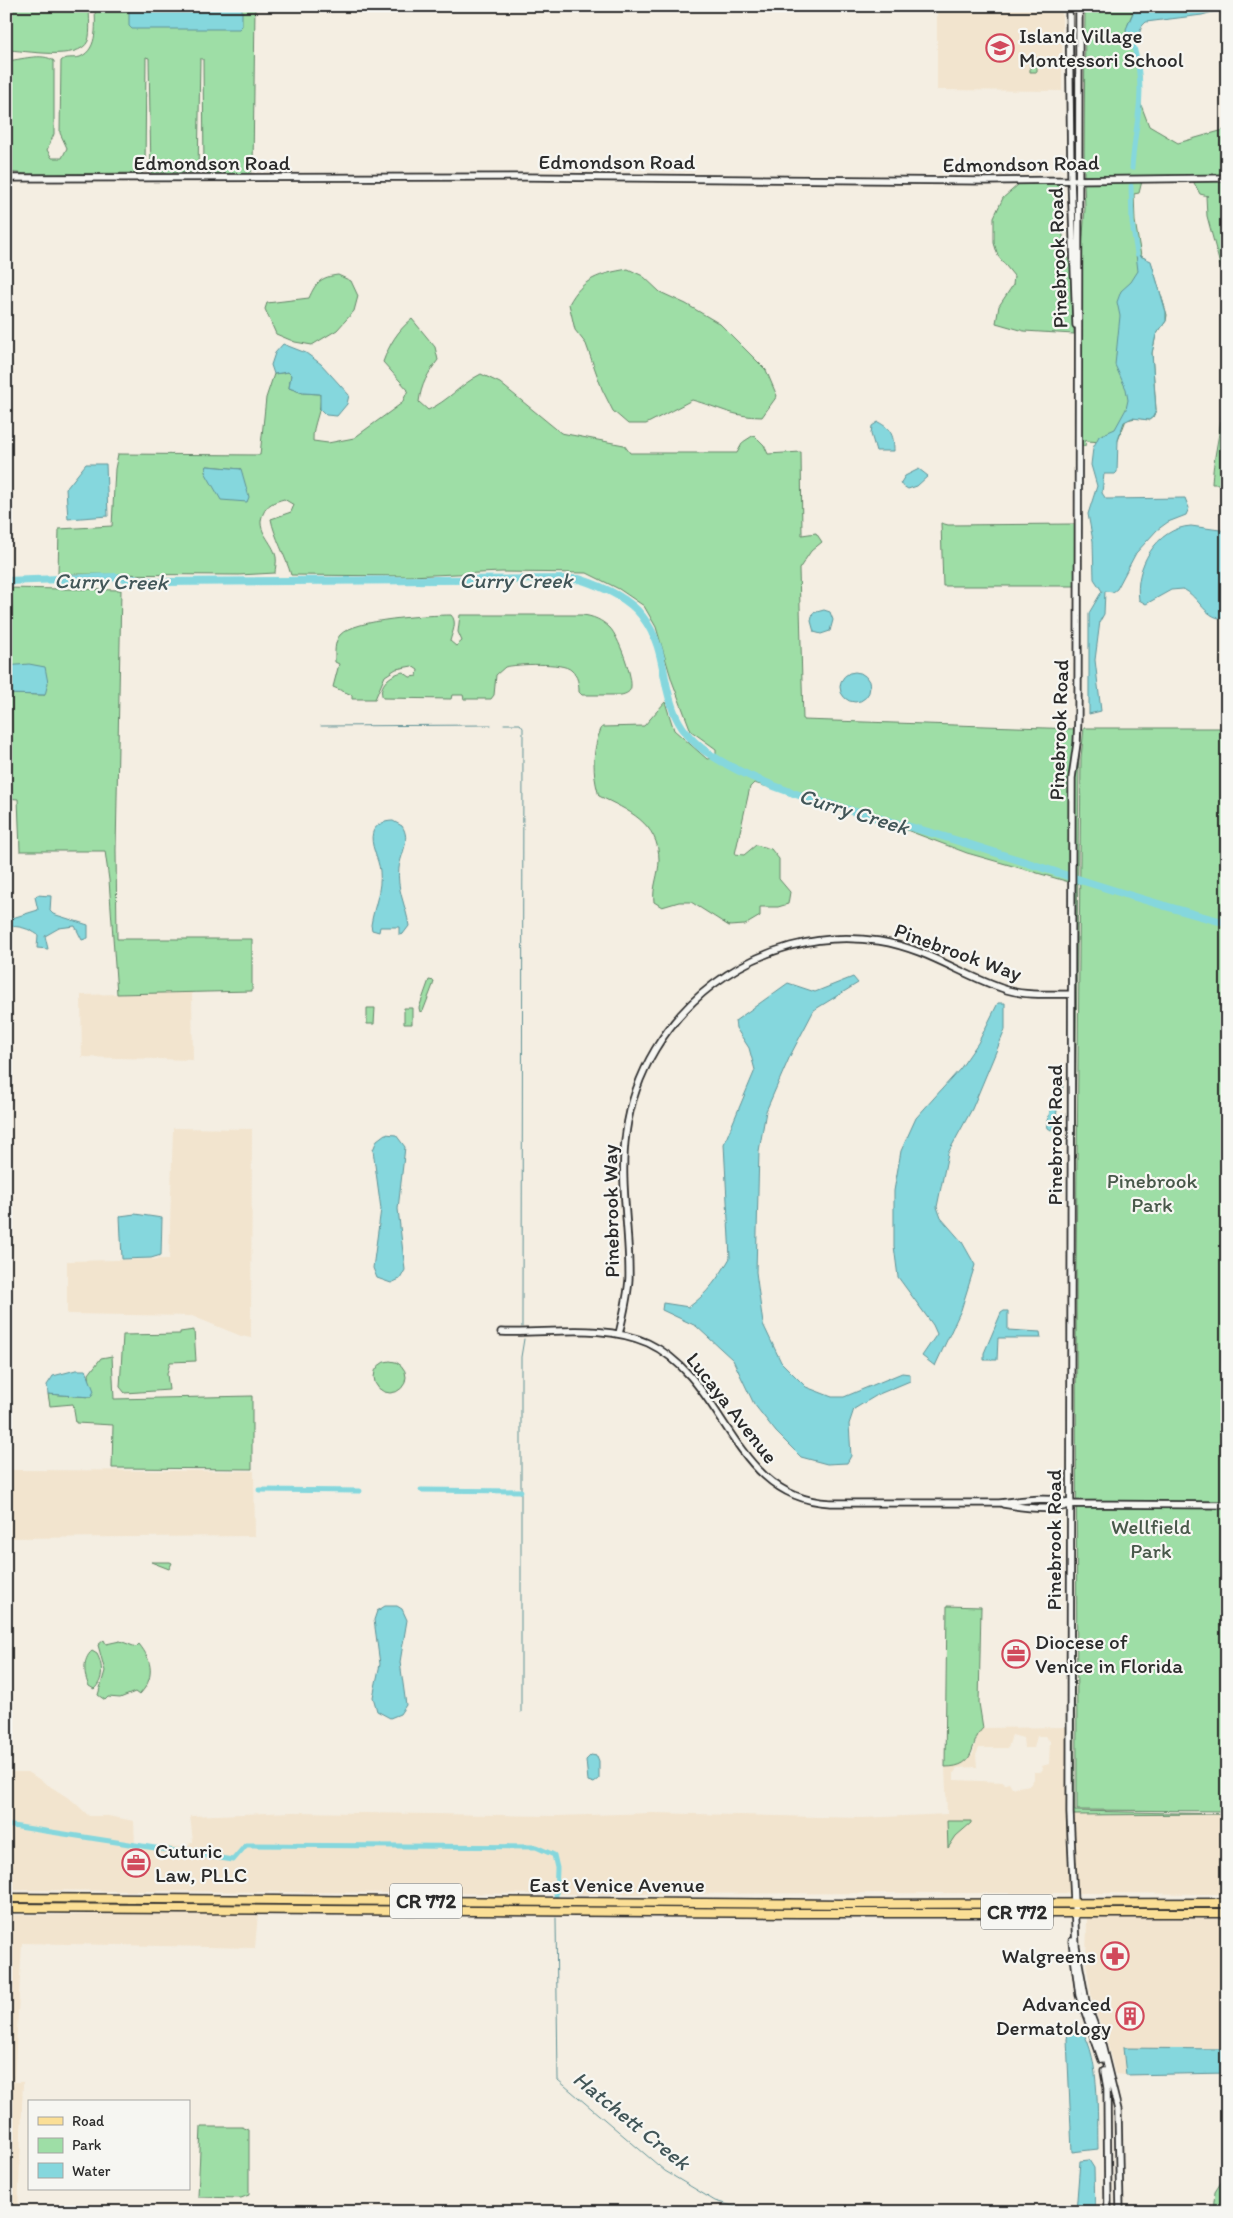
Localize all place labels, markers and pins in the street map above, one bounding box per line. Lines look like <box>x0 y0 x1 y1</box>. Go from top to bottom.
place label: Island Village Montessori School <box>1019 23 1184 72</box>
school or university icon: Island Village Montessori School <box>985 33 1015 63</box>
place label: Diocese of Venice in Florida <box>1035 1629 1183 1678</box>
office icon: Diocese of Venice in Florida <box>1001 1639 1031 1669</box>
place label: Cuturic Law, PLLC <box>155 1838 247 1887</box>
office icon: Cuturic Law, PLLC <box>121 1848 151 1878</box>
pharmacy icon: Walgreens <box>1100 1941 1130 1971</box>
place label: Walgreens <box>1002 1943 1096 1968</box>
place label: Advanced Dermatology <box>996 1991 1111 2040</box>
building icon: Advanced Dermatology <box>1115 2001 1145 2031</box>

